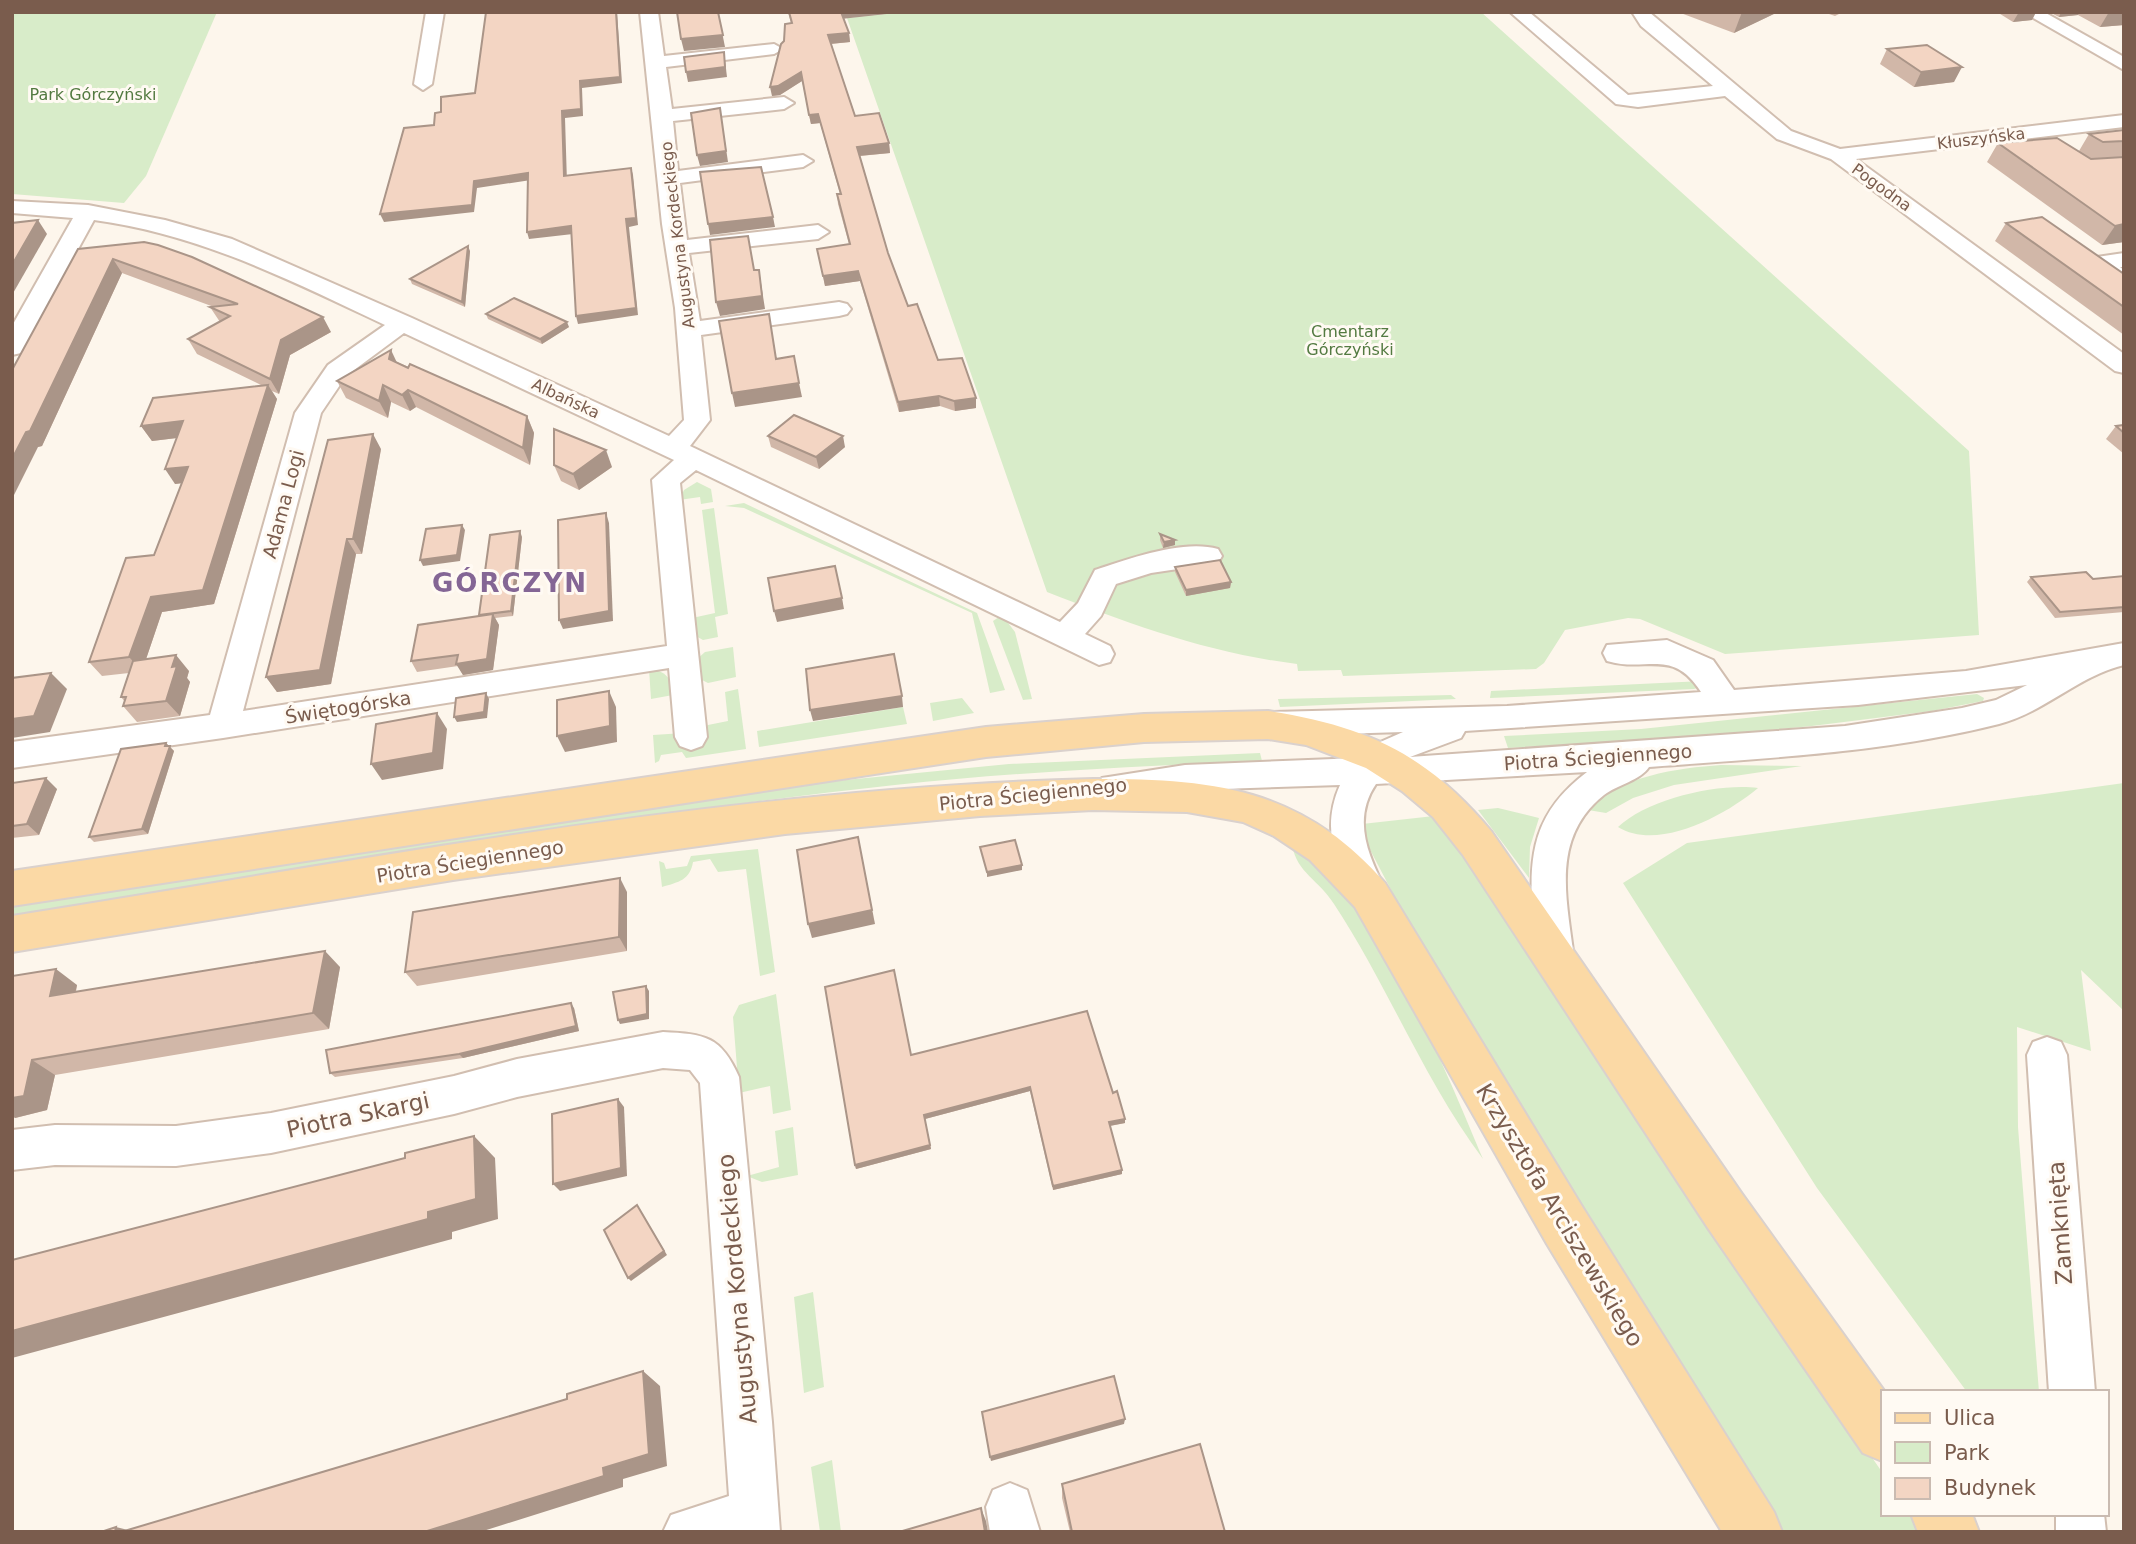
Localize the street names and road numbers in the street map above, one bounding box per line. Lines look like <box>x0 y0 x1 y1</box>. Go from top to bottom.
street label: Kłuszyńska <box>1936 124 2026 153</box>
street label: Augustyna Kordeckiego <box>657 140 698 330</box>
street label: Pogodna <box>1848 159 1915 215</box>
street label: Albańska <box>529 374 603 422</box>
street label: Adama Logi <box>258 447 308 561</box>
street label: Świętogórska <box>283 685 413 728</box>
street label: Piotra Ściegiennego <box>1503 738 1693 775</box>
street label: Piotra Ściegiennego <box>938 772 1128 815</box>
street label: Piotra Ściegiennego <box>375 834 565 887</box>
street label: Krzysztofa Arciszewskiego <box>1471 1079 1649 1351</box>
street label: Piotra Skargi <box>284 1087 432 1143</box>
street label: Augustyna Kordeckiego <box>712 1153 762 1425</box>
street label: Zamknięta <box>2043 1160 2077 1286</box>

